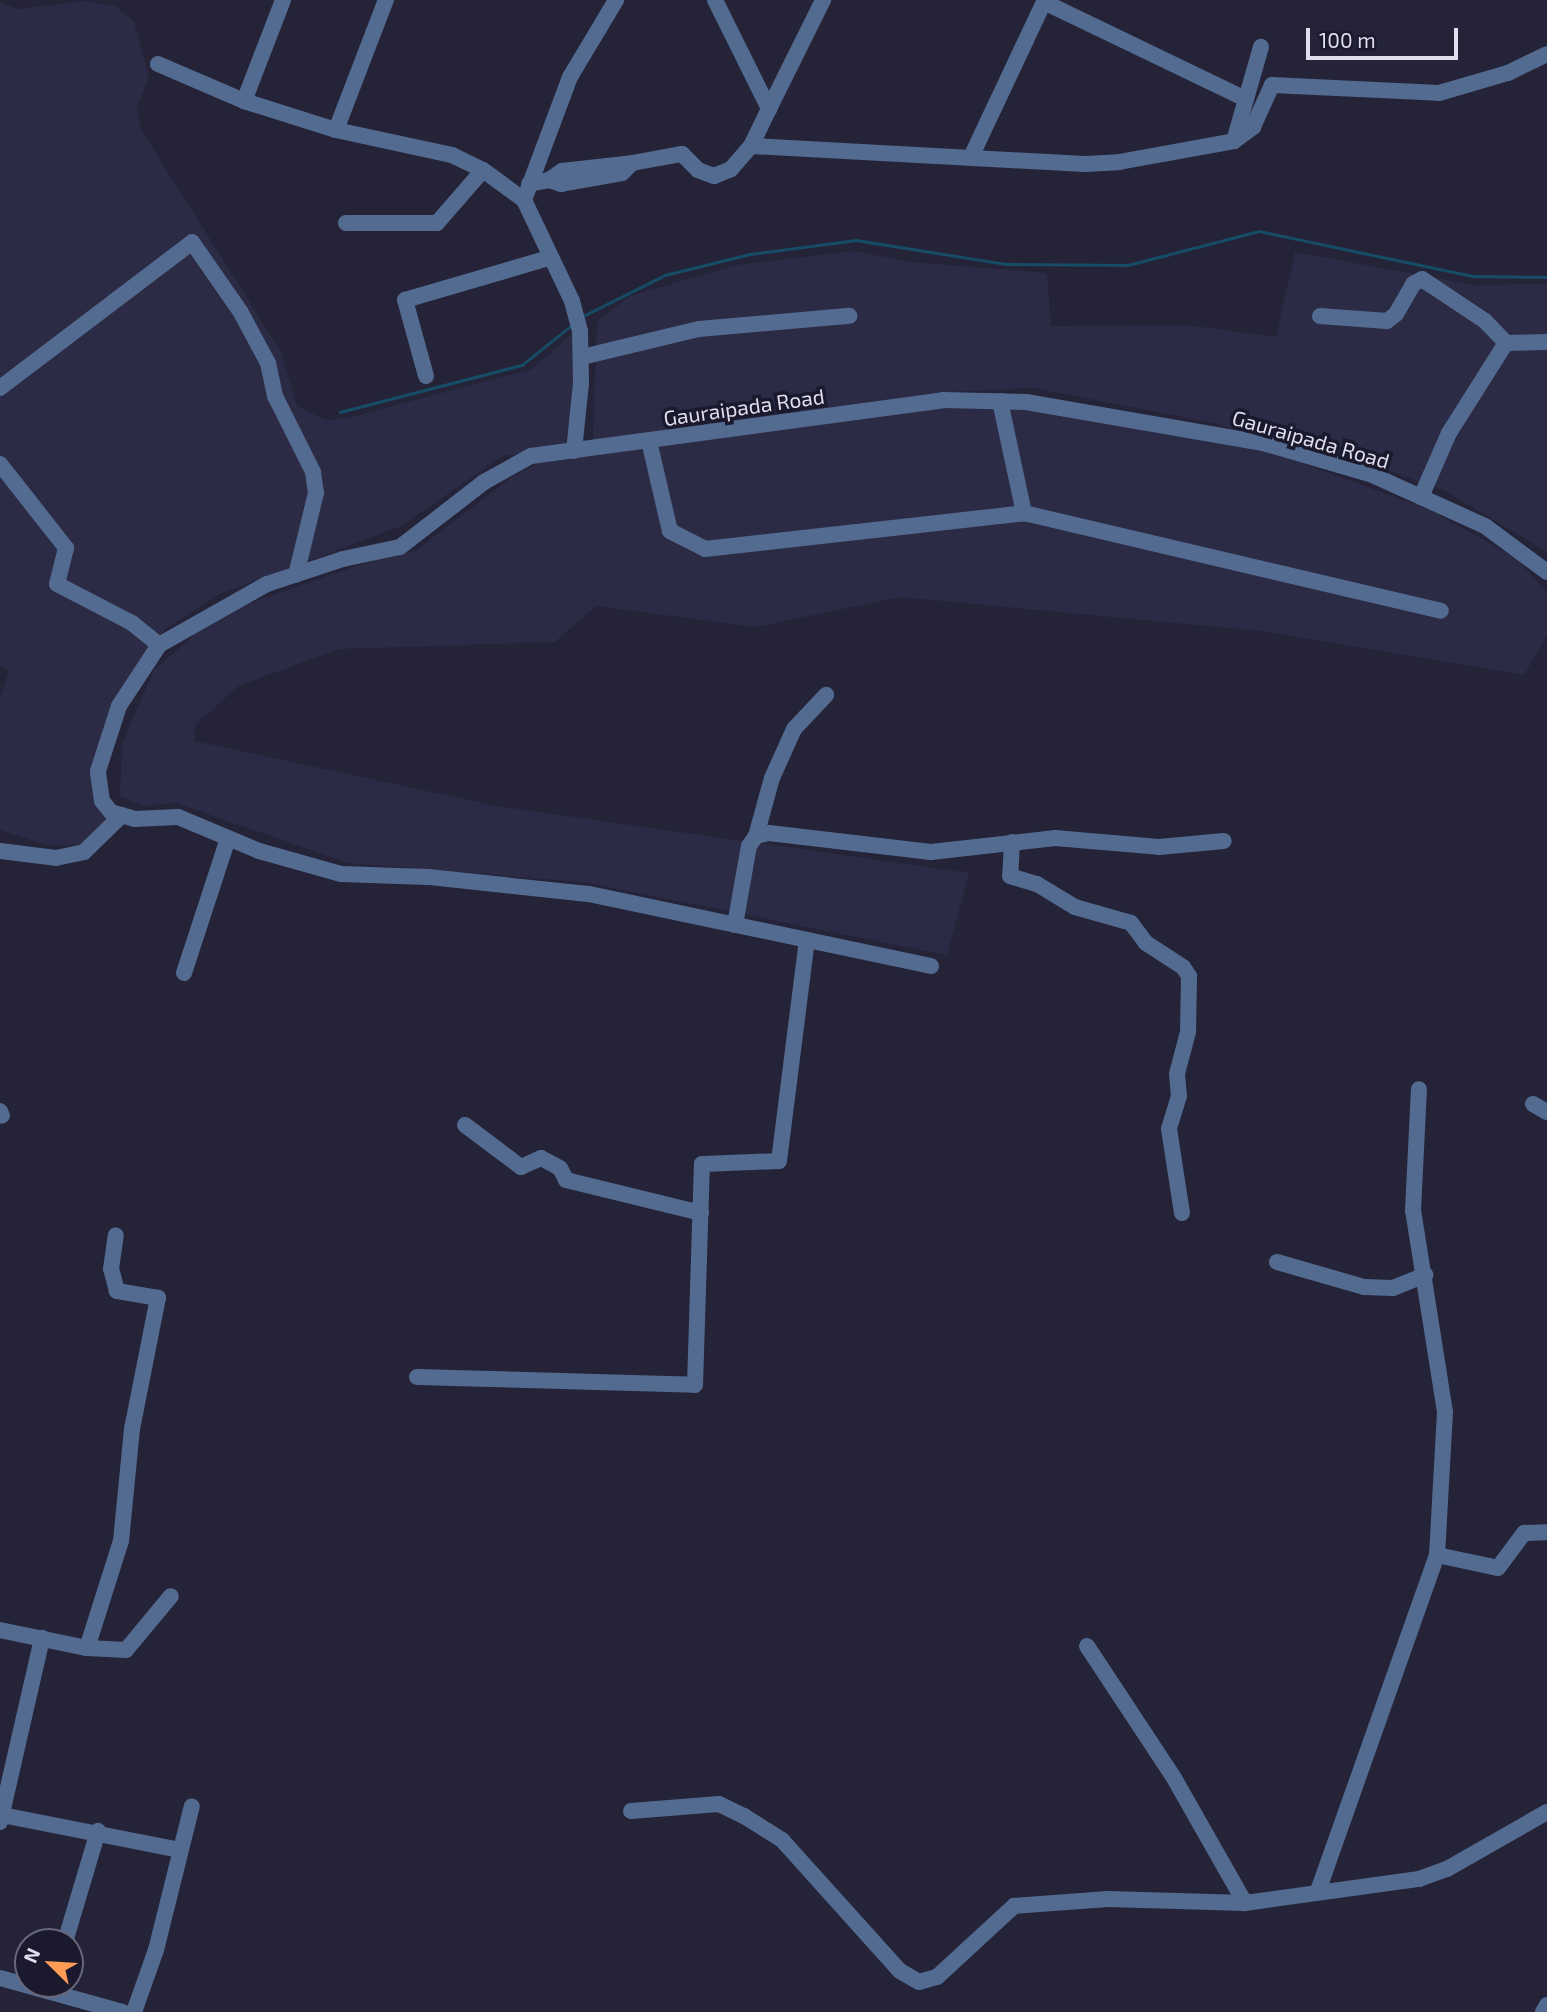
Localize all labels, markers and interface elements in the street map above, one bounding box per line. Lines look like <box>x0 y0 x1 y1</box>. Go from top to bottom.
scale bar <box>1309 14 1461 58</box>
text: 100 m <box>1319 27 1376 52</box>
street label: Gauraipada Road <box>662 383 826 431</box>
street label: Gauraipada Road <box>1230 405 1392 473</box>
north arrow <box>14 1928 84 1998</box>
text: N <box>18 1944 44 1966</box>

